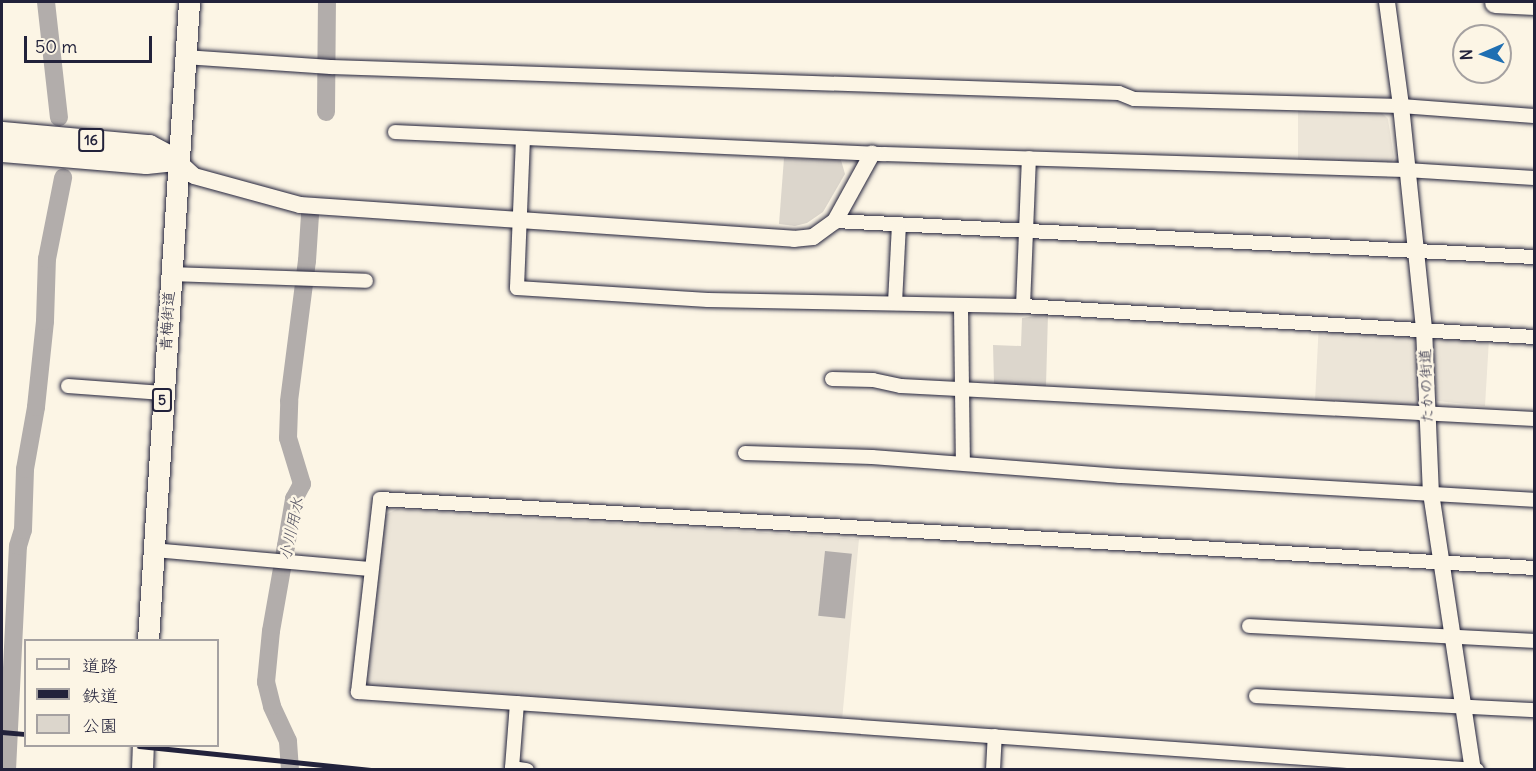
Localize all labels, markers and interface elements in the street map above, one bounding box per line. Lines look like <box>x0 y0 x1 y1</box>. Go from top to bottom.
scale bar <box>27 24 154 62</box>
north arrow <box>1452 24 1512 84</box>
text: 50 m <box>35 35 77 58</box>
text: N <box>1456 49 1476 60</box>
road number: 16 <box>78 129 104 151</box>
street label: 青梅街道 <box>156 291 178 351</box>
street label: たかの街道 <box>1416 348 1436 424</box>
road number: 5 <box>152 389 172 411</box>
water label: 小川用水 <box>275 496 307 562</box>
legend <box>24 639 219 747</box>
text: 道路 <box>82 654 118 677</box>
text: 鉄道 <box>82 684 118 707</box>
text: 公園 <box>82 714 118 737</box>

